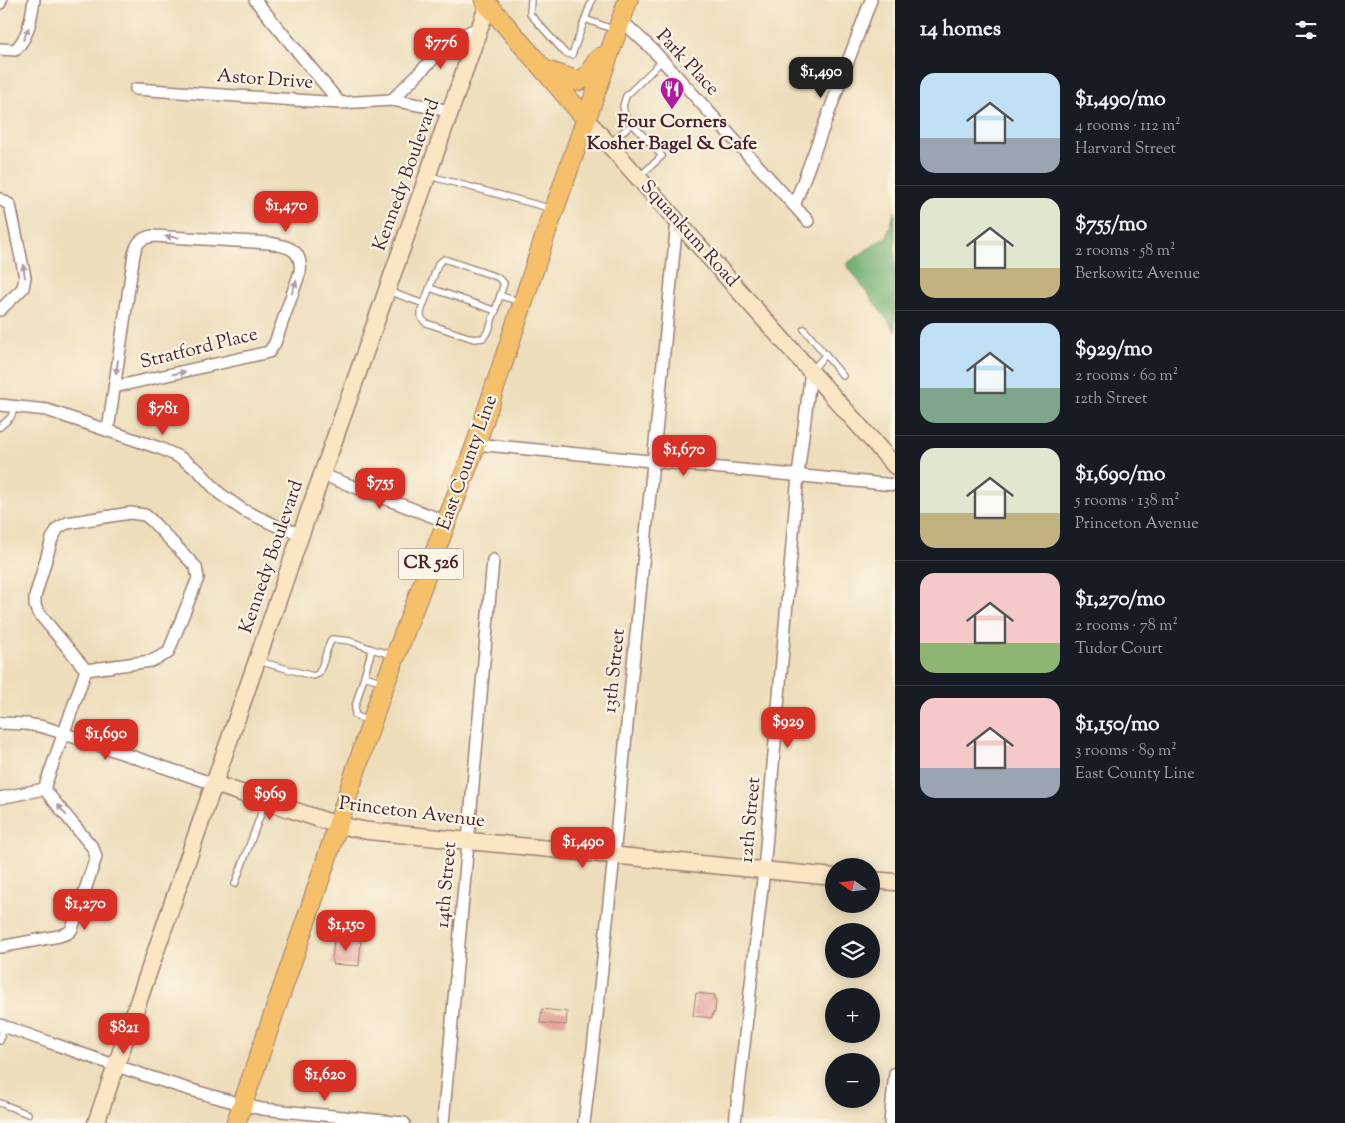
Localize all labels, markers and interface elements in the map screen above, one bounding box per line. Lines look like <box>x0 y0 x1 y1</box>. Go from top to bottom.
text: 14 homes <box>920 15 1001 45</box>
icon: filters <box>1292 16 1320 44</box>
street label: Park Place <box>649 24 725 102</box>
one-way arrow <box>22 27 30 41</box>
pin: $776 <box>411 28 471 70</box>
text: $776 <box>425 32 457 55</box>
pin: $1,490 <box>780 56 862 99</box>
text: $1,490 <box>800 61 842 84</box>
street label: Astor Drive <box>216 63 314 97</box>
restaurant icon: Four Corners Kosher Bagel & Cafe <box>659 76 685 110</box>
text: $1,490/mo <box>1075 85 1166 115</box>
icon: home <box>960 93 1020 153</box>
street label: Kennedy Boulevard <box>367 95 447 255</box>
place label: Four Corners Kosher Bagel & Cafe <box>587 109 757 158</box>
text: 4 rooms · 112 m² <box>1075 115 1181 138</box>
text: Harvard Street <box>1075 138 1176 161</box>
street label: Squankum Road <box>633 174 745 294</box>
pin: $1,470 <box>245 190 327 233</box>
text: $1,470 <box>265 195 307 218</box>
text: $755/mo <box>1075 210 1147 240</box>
icon: home <box>960 218 1020 278</box>
one-way arrow <box>164 233 180 241</box>
text: 2 rooms · 58 m² <box>1075 240 1175 263</box>
one-way arrow <box>19 263 27 279</box>
text: Berkowitz Avenue <box>1075 263 1200 286</box>
one-way arrow <box>290 279 298 294</box>
street label: Stratford Place <box>137 321 261 377</box>
text: $929/mo <box>1075 335 1152 365</box>
icon: home <box>960 343 1020 403</box>
one-way arrow <box>113 360 121 376</box>
text: 2 rooms · 60 m² <box>1075 365 1178 388</box>
one-way arrow <box>171 369 187 377</box>
text: 12th Street <box>1075 388 1147 411</box>
street label: East County Line <box>431 391 505 534</box>
pin: $781 <box>133 394 193 436</box>
text: $781 <box>148 398 178 421</box>
pin: $1,670 <box>643 434 725 477</box>
text: $1,670 <box>663 439 705 462</box>
text: $1,690/mo <box>1075 460 1165 490</box>
pin: $755 <box>350 468 410 510</box>
icon: home <box>960 468 1020 528</box>
text: $755 <box>366 472 394 495</box>
street label: Kennedy Boulevard <box>233 477 311 637</box>
text: 5 rooms · 138 m² <box>1075 490 1180 513</box>
text: Princeton Avenue <box>1075 513 1199 536</box>
road number: CR 526 <box>398 548 464 580</box>
text: $1,270/mo <box>1075 585 1165 615</box>
icon: home <box>960 593 1020 653</box>
text: 2 rooms · 78 m² <box>1075 615 1178 638</box>
street label: 13th Street <box>597 627 633 715</box>
text: Tudor Court <box>1075 638 1163 661</box>
pin: $929 <box>758 706 818 749</box>
text: $1,150/mo <box>1075 710 1160 740</box>
text: $929 <box>772 711 804 734</box>
pin: $1,690 <box>65 718 147 761</box>
icon: home <box>960 718 1020 778</box>
text: $1,690 <box>85 723 127 746</box>
text: 3 rooms · 89 m² <box>1075 740 1177 763</box>
text: East County Line <box>1075 763 1195 786</box>
street label: 12th Street <box>734 775 768 864</box>
pin: $969 <box>240 778 300 821</box>
text: $969 <box>254 783 286 806</box>
street label: Princeton Avenue <box>337 791 487 835</box>
one-way arrow <box>56 805 68 817</box>
pin: $1,490 <box>542 826 624 869</box>
text: $1,490 <box>562 831 604 854</box>
street label: 14th Street <box>430 840 464 929</box>
north arrow <box>825 858 880 912</box>
map controls <box>825 858 880 1108</box>
pin: $1,270 <box>44 888 126 931</box>
text: $1,270 <box>64 893 106 916</box>
pin: $1,150 <box>305 910 387 952</box>
text: $1,150 <box>327 914 365 937</box>
button: layers <box>825 923 880 978</box>
button: + <box>825 988 880 1043</box>
pin: $821 <box>94 1012 154 1055</box>
text: $821 <box>109 1017 139 1040</box>
button: − <box>825 1053 880 1108</box>
pin: $1,620 <box>284 1060 366 1102</box>
text: $1,620 <box>304 1064 346 1087</box>

